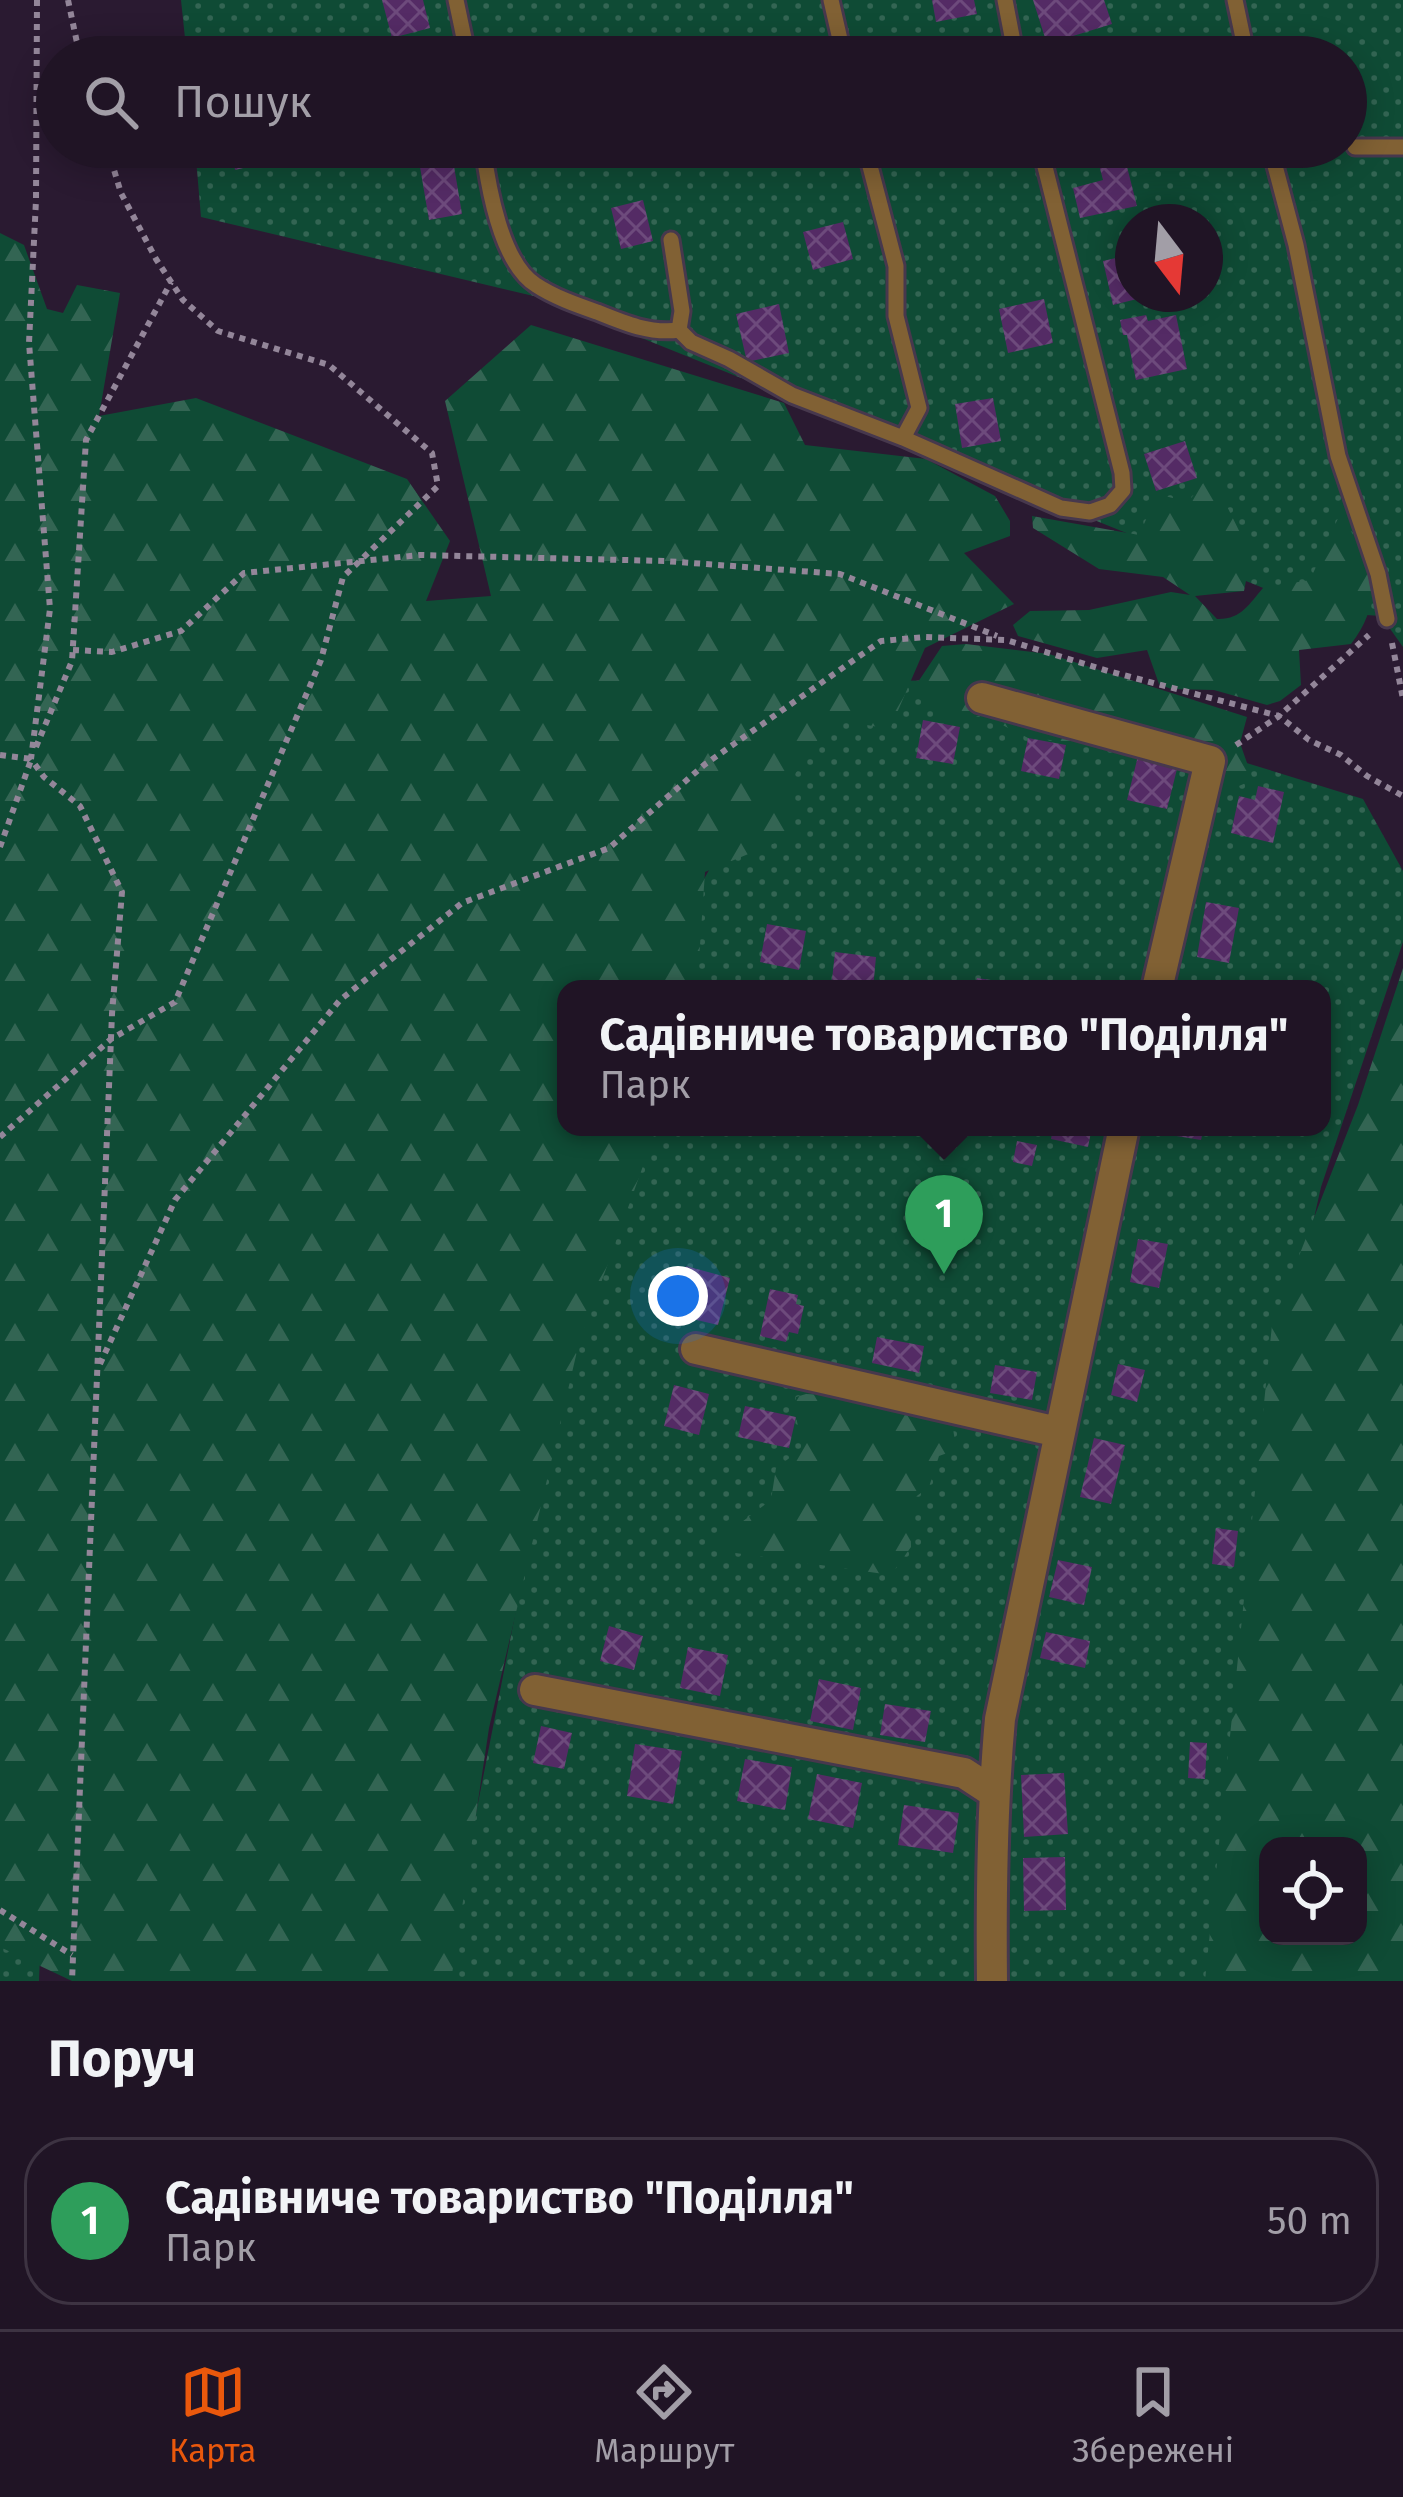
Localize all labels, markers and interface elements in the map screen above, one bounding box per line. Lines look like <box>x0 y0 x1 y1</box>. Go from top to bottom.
search box <box>36 36 1367 168</box>
icon: search <box>78 69 144 135</box>
text: Пошук <box>174 75 312 129</box>
north arrow <box>1115 204 1223 312</box>
popup <box>557 980 1331 1136</box>
text: Садівниче товариство "Поділля" <box>600 1008 1288 1062</box>
text: Парк <box>600 1062 691 1108</box>
pin: 1 <box>905 1175 983 1274</box>
your location <box>648 1266 708 1326</box>
map controls <box>1259 1837 1367 1945</box>
button: locate <box>1259 1837 1367 1945</box>
text: Поруч <box>48 2028 196 2090</box>
text: Садівниче товариство "Поділля" <box>165 2171 854 2225</box>
text: 1 <box>81 2198 99 2244</box>
text: 50 m <box>1267 2198 1352 2244</box>
text: Парк <box>165 2225 256 2271</box>
tab: Карта <box>169 2359 256 2471</box>
tab: Маршрут <box>594 2359 734 2471</box>
tab: Збережені <box>1072 2359 1234 2471</box>

